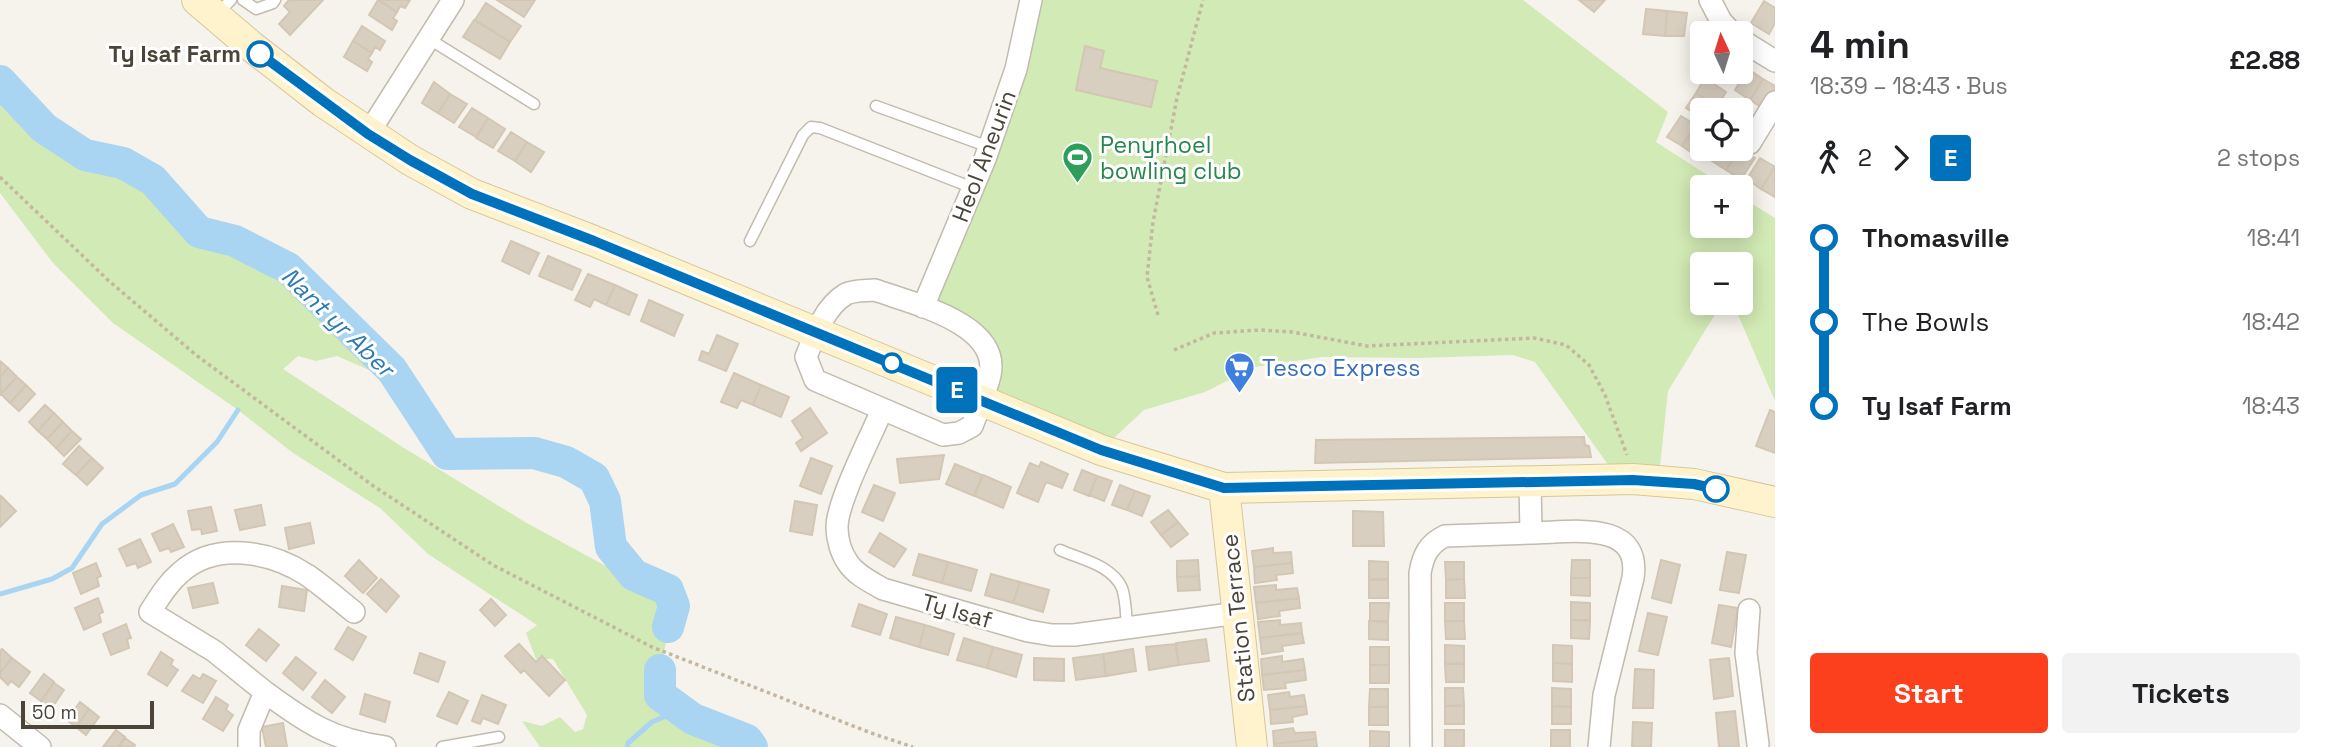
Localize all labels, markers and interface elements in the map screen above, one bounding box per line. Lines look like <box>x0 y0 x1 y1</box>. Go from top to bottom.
north arrow <box>1690 21 1754 84</box>
map controls <box>1690 21 1753 315</box>
text: 4 min <box>1810 21 1910 69</box>
place label: Ty Isaf Farm <box>109 39 241 69</box>
marker: Ty Isaf Farm <box>247 41 273 67</box>
text: £2.88 <box>2229 43 2300 77</box>
text: 18:39 – 18:43 · Bus <box>1810 71 2008 101</box>
street label: Heol Aneurin <box>945 86 1023 226</box>
button: locate <box>1690 98 1753 161</box>
place label: Penyrhoel bowling club <box>1100 130 1242 186</box>
icon: walk <box>1810 139 1848 177</box>
icon: forward <box>1882 139 1920 177</box>
sports icon: Penyrhoel bowling club <box>1060 141 1094 185</box>
text: E <box>1944 142 1957 173</box>
text: 2 <box>1858 143 1872 173</box>
text: 2 stops <box>2217 143 2300 173</box>
button: + <box>1690 175 1753 238</box>
text: Thomasville <box>1862 221 2009 255</box>
text: 18:41 <box>2247 223 2300 253</box>
button: − <box>1690 252 1753 315</box>
water label: Nant yr Aber <box>275 261 403 385</box>
text: The Bowls <box>1862 305 1989 339</box>
text: 18:42 <box>2242 307 2300 337</box>
supermarket icon: Tesco Express <box>1222 351 1256 395</box>
unlabelled marker <box>882 353 902 373</box>
place label: Tesco Express <box>1262 353 1420 383</box>
line badge: E <box>934 367 980 413</box>
text: E <box>950 374 964 405</box>
text: Ty Isaf Farm <box>1862 389 2012 423</box>
text: 18:43 <box>2242 391 2300 421</box>
unlabelled marker <box>1703 476 1729 502</box>
street label: Station Terrace <box>1214 532 1262 704</box>
street label: Ty Isaf <box>918 587 996 635</box>
button: Start <box>1810 653 2048 733</box>
button: Tickets <box>2062 653 2300 733</box>
scale bar <box>21 698 154 730</box>
text: 50 m <box>32 700 77 725</box>

